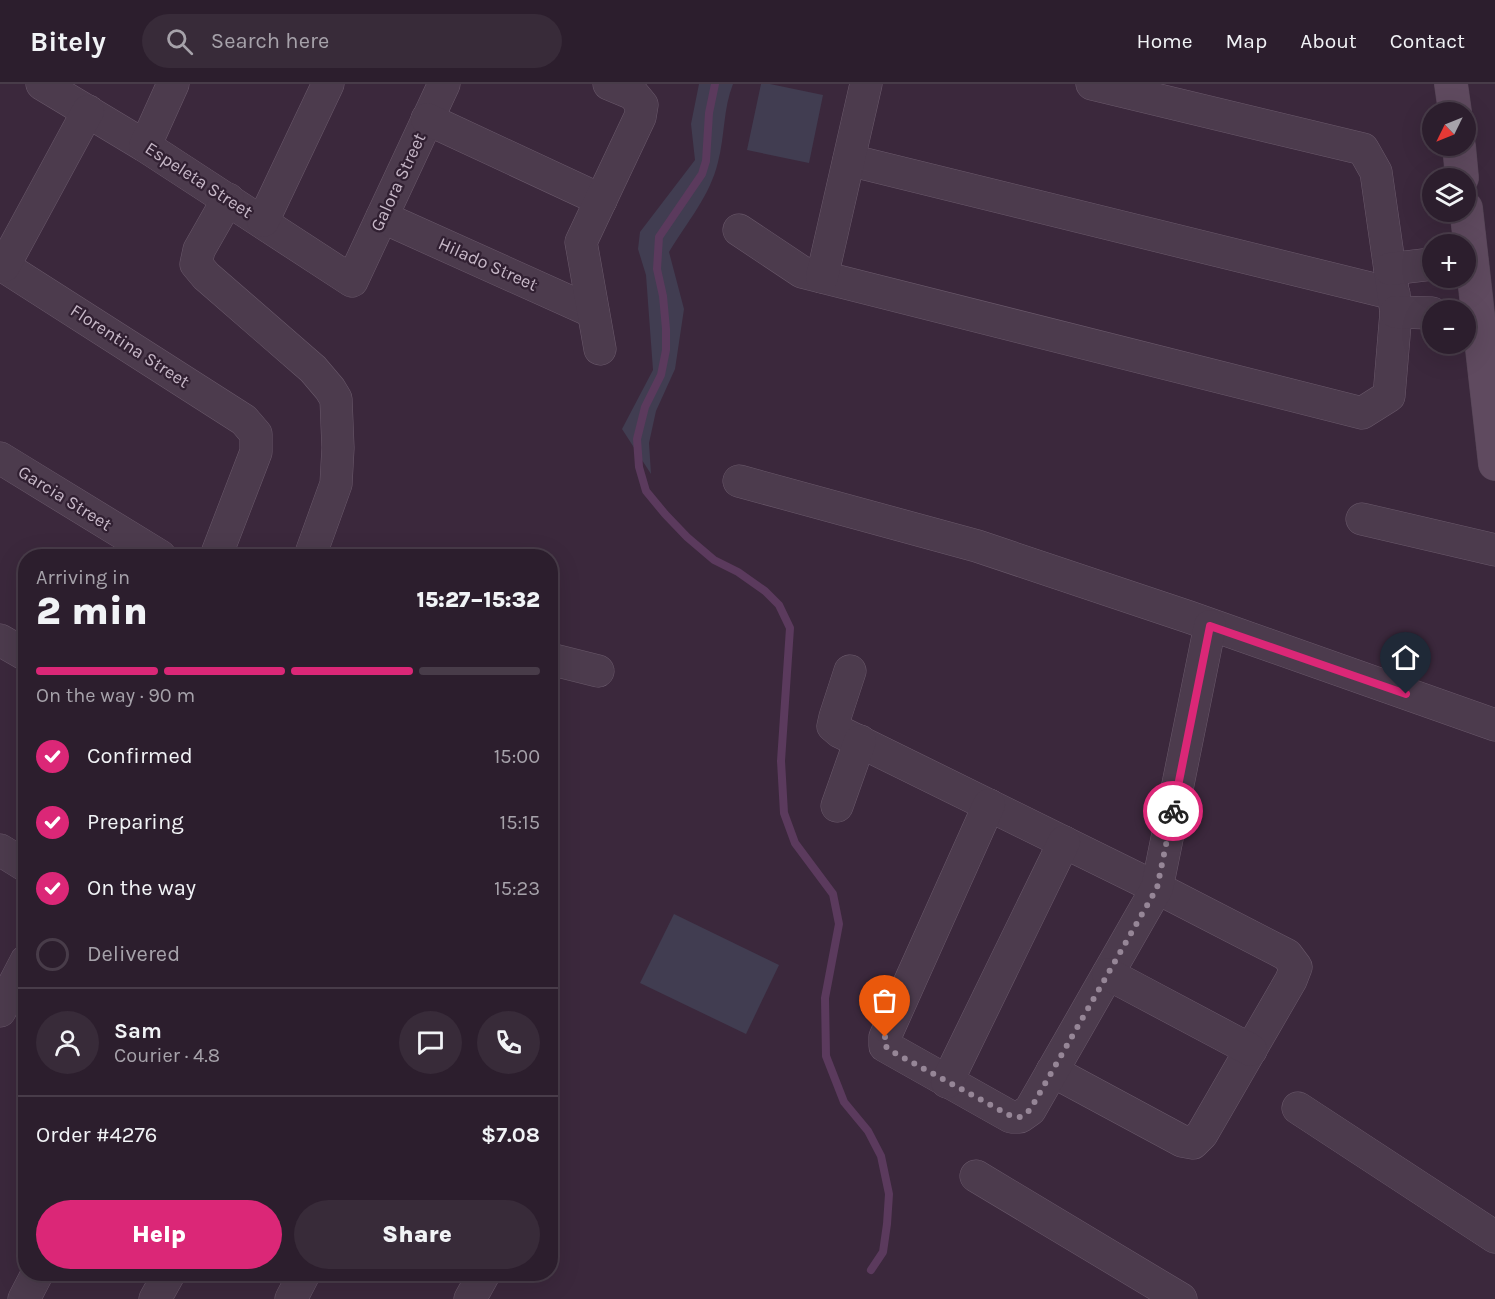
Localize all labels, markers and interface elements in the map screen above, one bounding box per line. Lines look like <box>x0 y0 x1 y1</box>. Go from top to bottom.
search box <box>142 14 562 68</box>
text: Bitely <box>30 25 106 58</box>
icon: search <box>163 25 196 58</box>
text: Search here <box>211 28 329 54</box>
text: Home <box>1137 29 1193 53</box>
text: Map <box>1226 29 1267 53</box>
text: About <box>1300 29 1357 53</box>
text: Contact <box>1390 29 1465 53</box>
north arrow <box>1422 102 1476 156</box>
map controls <box>1422 102 1476 354</box>
street label: Galora Street <box>366 129 431 235</box>
street label: Espeleta Street <box>141 137 257 223</box>
button: layers <box>1422 168 1476 222</box>
street label: Hilado Street <box>435 232 541 296</box>
button: + <box>1422 234 1476 288</box>
street label: Florentina Street <box>66 299 194 393</box>
button: − <box>1422 300 1476 354</box>
street label: Garcia Street <box>14 461 116 536</box>
text: Arriving in <box>36 566 130 589</box>
text: 15:27–15:32 <box>416 587 540 613</box>
text: 2 min <box>36 588 148 634</box>
pin <box>1380 632 1431 694</box>
icon: home <box>1389 641 1422 674</box>
text: On the way · 90 m <box>36 684 195 707</box>
icon: check <box>36 740 69 773</box>
text: Confirmed <box>87 743 193 769</box>
text: 15:00 <box>494 745 540 768</box>
courier <box>1143 781 1203 841</box>
icon: bike <box>1157 795 1190 828</box>
icon: check <box>36 806 69 839</box>
text: Preparing <box>87 809 184 835</box>
text: 15:15 <box>500 811 540 834</box>
icon: check <box>36 872 69 905</box>
text: On the way <box>87 875 196 901</box>
text: 15:23 <box>494 877 540 900</box>
text: Delivered <box>87 941 180 967</box>
pin <box>859 975 910 1037</box>
icon: bag <box>868 984 901 1017</box>
button: person <box>36 1011 99 1074</box>
button: chat <box>399 1011 462 1074</box>
button: phone <box>477 1011 540 1074</box>
text: Sam <box>114 1018 162 1044</box>
text: Courier · 4.8 <box>114 1044 220 1067</box>
text: Order #4276 <box>36 1122 157 1148</box>
text: $7.08 <box>481 1122 540 1148</box>
button: Help <box>36 1200 282 1269</box>
button: Share <box>294 1200 540 1269</box>

